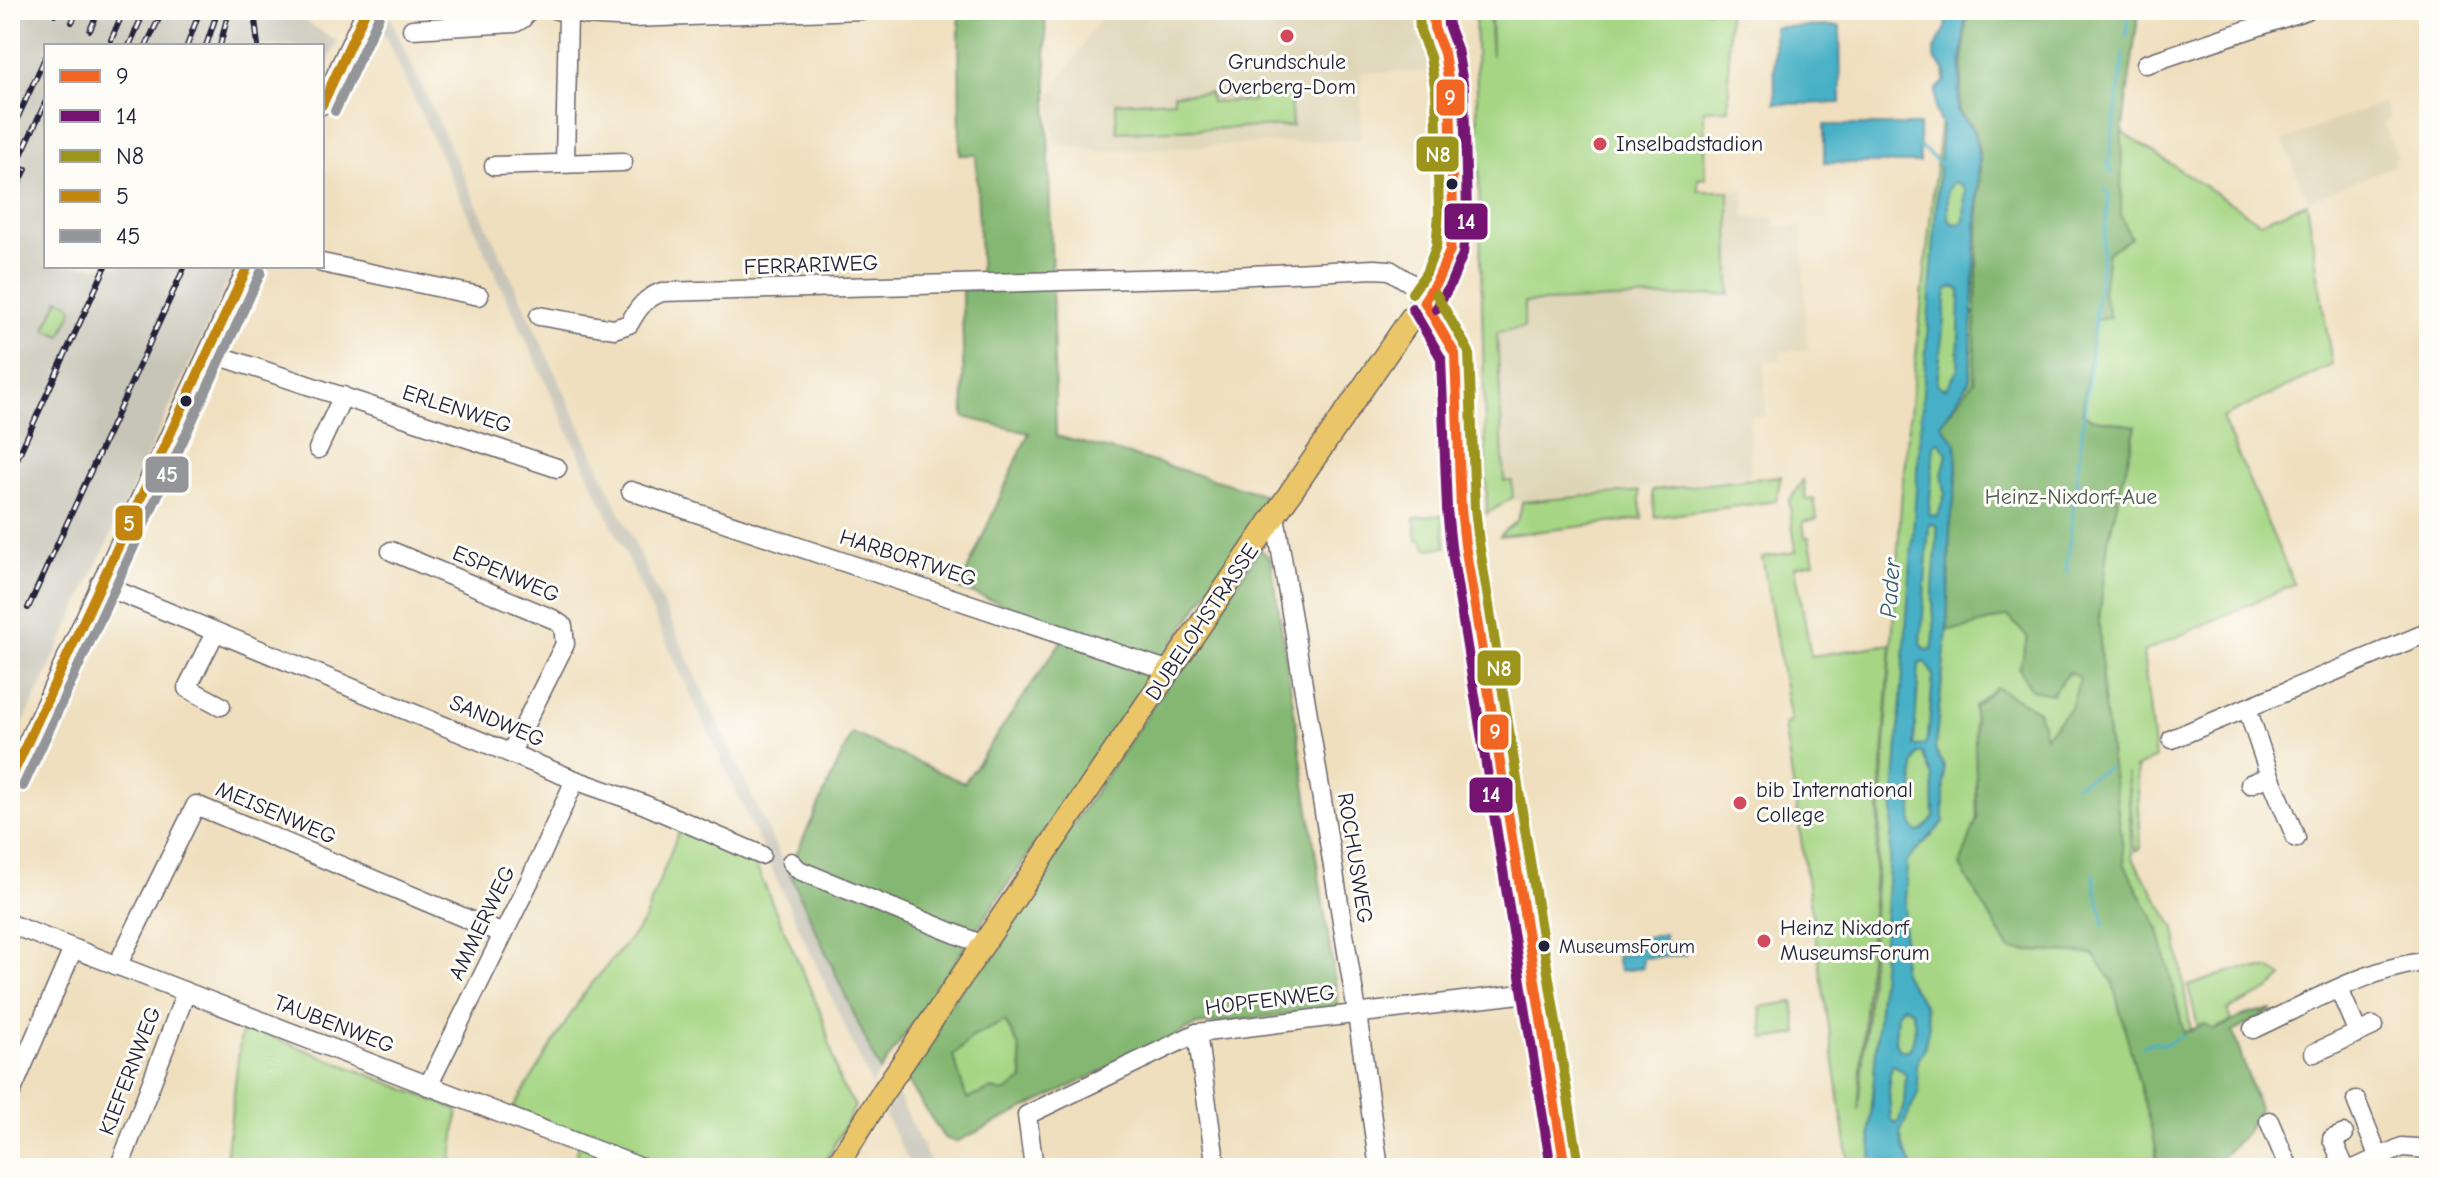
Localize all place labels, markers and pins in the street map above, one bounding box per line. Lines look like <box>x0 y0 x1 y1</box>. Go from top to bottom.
marker: Grundschule Overberg-Dom <box>1278 27 1296 45</box>
place label: Grundschule Overberg-Dom <box>1218 49 1356 100</box>
place label: Inselbadstadion <box>1616 131 1763 157</box>
marker: Inselbadstadion <box>1591 135 1609 153</box>
unlabelled marker <box>1444 176 1460 192</box>
unlabelled marker <box>178 393 194 409</box>
place label: bib International College <box>1756 777 1913 828</box>
marker: bib International College <box>1731 794 1749 812</box>
place label: Heinz Nixdorf MuseumsForum <box>1780 915 1930 966</box>
marker: Heinz Nixdorf MuseumsForum <box>1755 932 1773 950</box>
place label: MuseumsForum <box>1559 935 1695 958</box>
marker: MuseumsForum <box>1536 938 1552 954</box>

